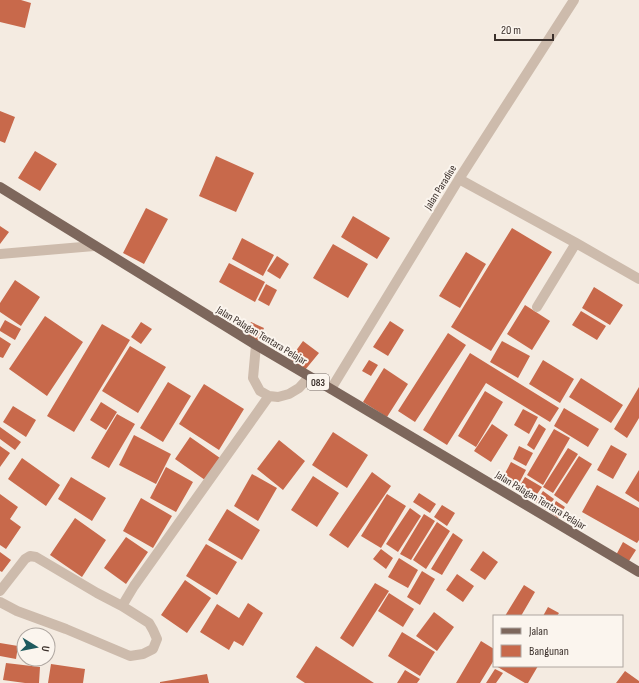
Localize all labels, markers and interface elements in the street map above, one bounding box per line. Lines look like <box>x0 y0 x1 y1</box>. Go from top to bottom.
scale bar <box>495 16 553 42</box>
text: 20 m <box>501 23 521 38</box>
street label: Jalan Paradise <box>421 163 459 213</box>
street label: Jalan Palagan Tentara Pelajar <box>213 303 309 368</box>
road number: 083 <box>307 374 329 390</box>
street label: Jalan Palagan Tentara Pelajar <box>492 468 588 533</box>
legend <box>493 615 623 667</box>
text: Jalan <box>528 624 548 639</box>
north arrow <box>16 627 56 667</box>
text: Bangunan <box>529 644 569 659</box>
text: U <box>38 645 52 653</box>

